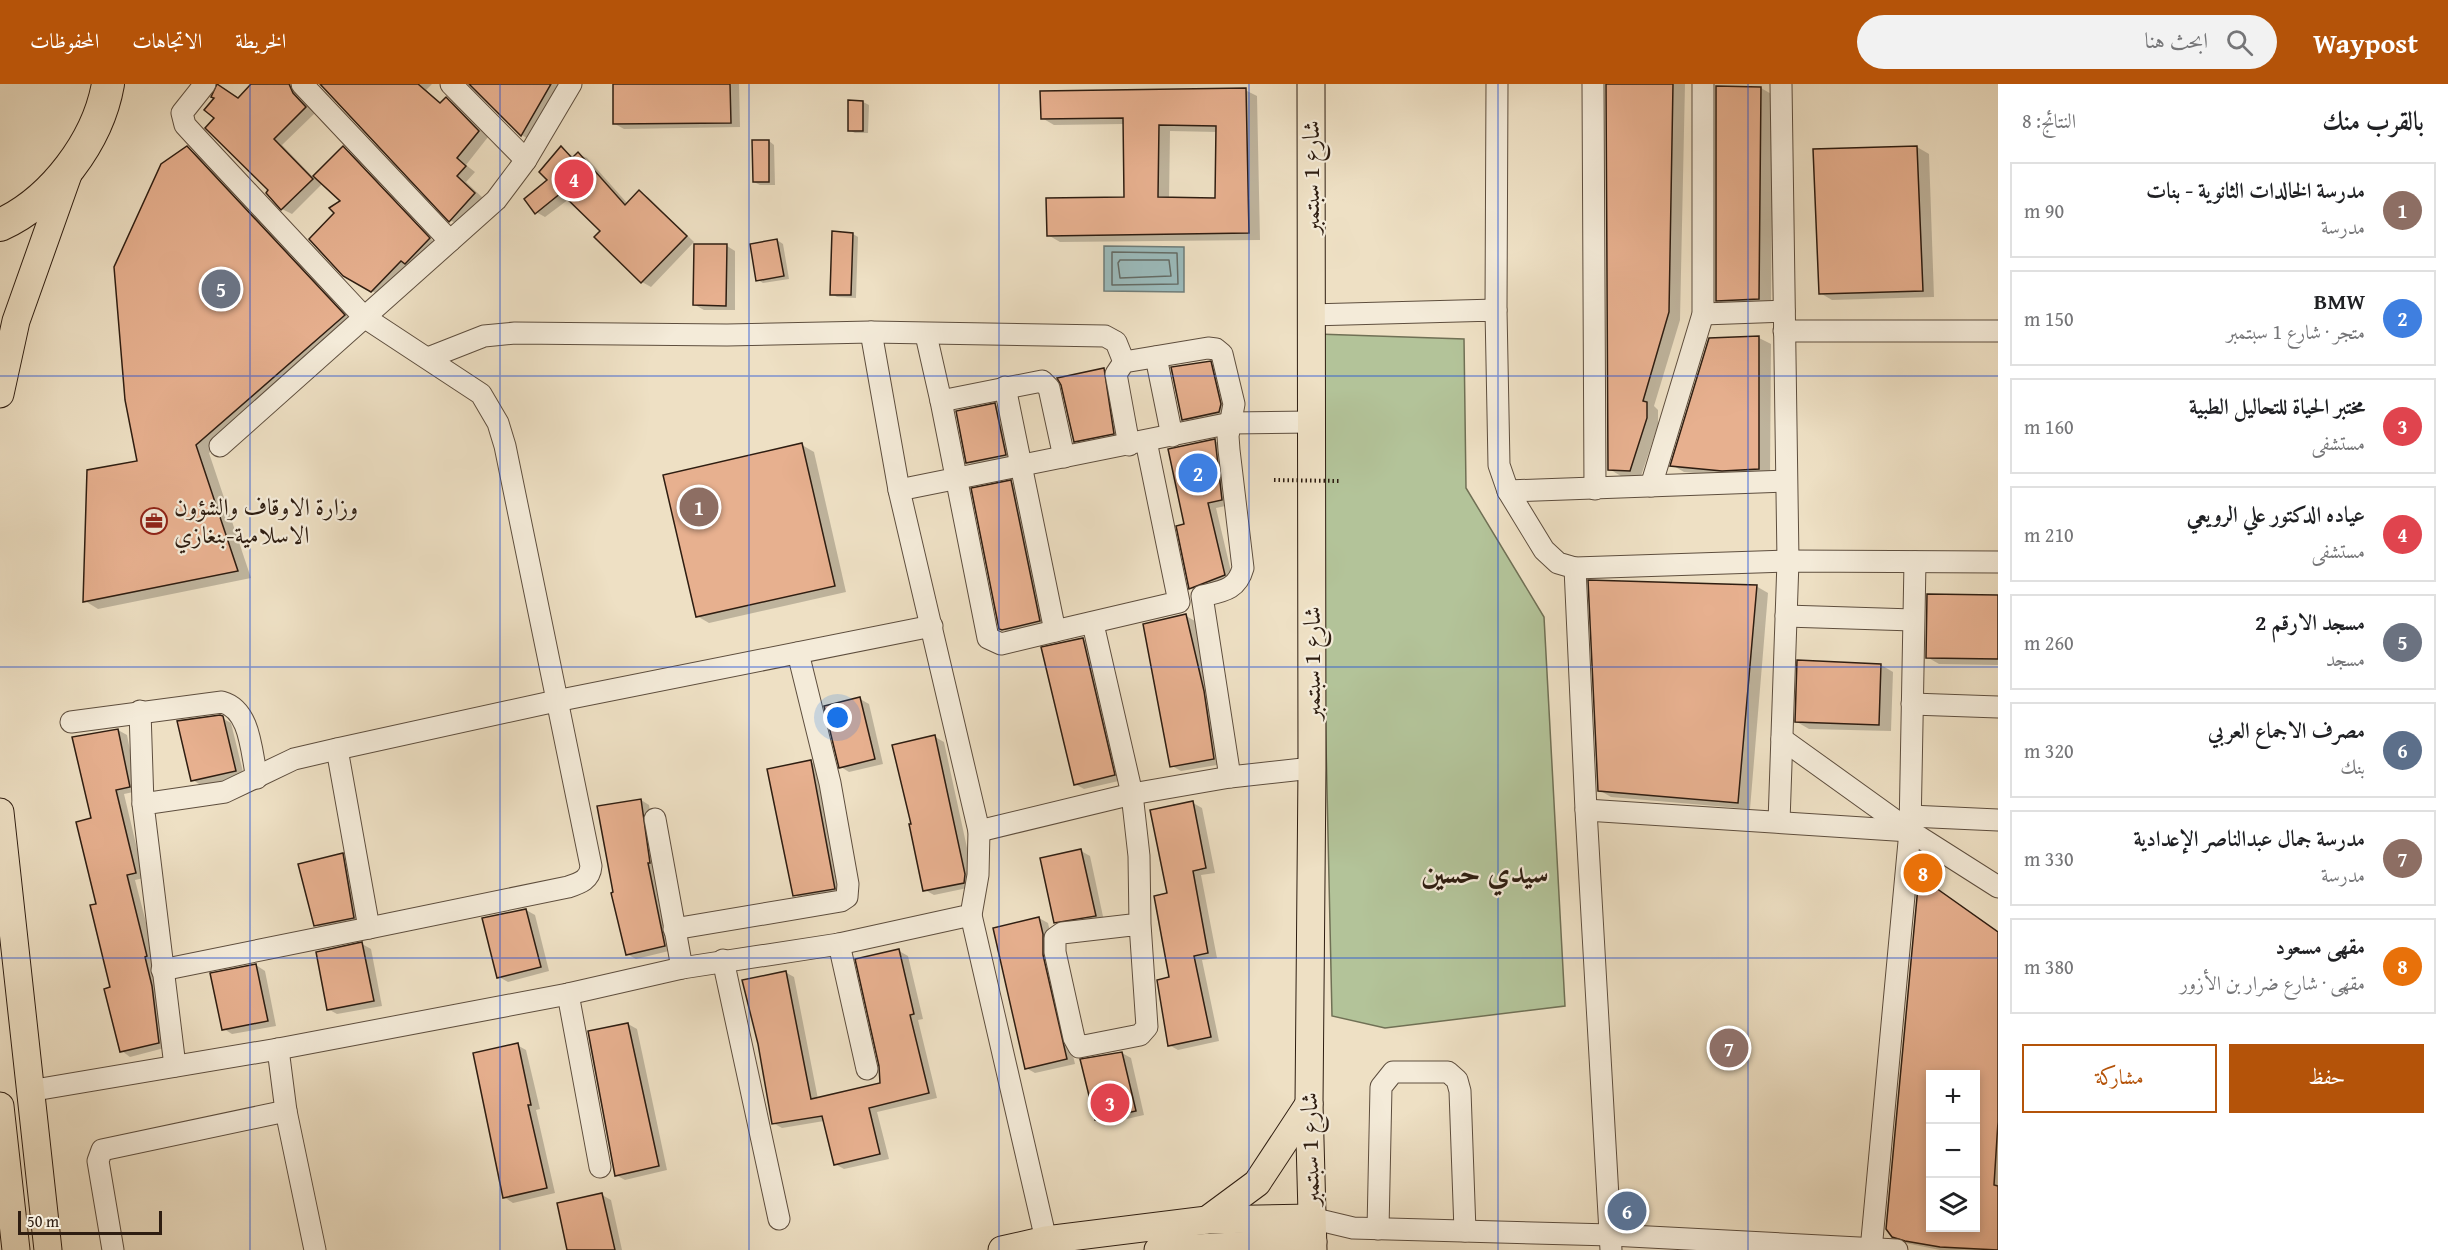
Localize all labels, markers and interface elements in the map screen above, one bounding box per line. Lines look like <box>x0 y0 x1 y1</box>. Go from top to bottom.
search box <box>1857 15 2277 69</box>
text: Waypost <box>2313 22 2418 63</box>
text: ابحث هنا <box>2145 24 2208 56</box>
text: المحفوظات <box>30 25 99 56</box>
text: الاتجاهات <box>132 25 202 56</box>
text: الخريطة <box>235 25 286 56</box>
icon: search <box>2223 26 2256 59</box>
text: بالقرب منك <box>2322 101 2424 140</box>
text: النتائج: 8 <box>2022 106 2076 135</box>
street label: شارع 1 سبتمبر <box>1293 120 1331 237</box>
pin: 4 <box>554 156 594 202</box>
text: مدرسة الخالدات الثانوية - بنات <box>2146 174 2365 206</box>
text: 90 m <box>2024 196 2064 225</box>
text: 1 <box>2397 196 2408 225</box>
text: مدرسة <box>2321 212 2365 241</box>
pin: 5 <box>202 266 240 312</box>
text: BMW <box>2314 285 2365 317</box>
text: 150 m <box>2024 304 2074 333</box>
text: 2 <box>2397 304 2408 333</box>
text: متجر · شارع 1 سبتمبر <box>2227 317 2365 346</box>
text: مختبر الحياة للتحاليل الطبية <box>2189 390 2365 422</box>
text: 160 m <box>2024 412 2074 441</box>
text: 3 <box>2397 412 2408 441</box>
text: مستشفى <box>2312 428 2365 457</box>
pin: 2 <box>1178 450 1218 496</box>
pin: 1 <box>680 484 718 530</box>
place label: وزارة الاوقاف والشؤون الاسلامية-بنغازي <box>174 489 358 554</box>
text: عياده الدكتور علي الرويعي <box>2187 498 2365 530</box>
office icon: وزارة الاوقاف والشؤون الاسلامية-بنغازي <box>139 506 169 536</box>
text: 210 m <box>2024 520 2074 549</box>
text: 4 <box>2397 520 2408 549</box>
text: مستشفى <box>2312 536 2365 565</box>
street label: شارع 1 سبتمبر <box>1294 606 1332 723</box>
text: مسجد الارقم 2 <box>2255 606 2365 638</box>
text: 260 m <box>2024 628 2074 657</box>
text: 5 <box>2397 628 2408 657</box>
text: مسجد <box>2326 644 2365 673</box>
your location <box>823 703 852 732</box>
text: مصرف الاجماع العربي <box>2208 714 2365 746</box>
text: 320 m <box>2024 736 2074 765</box>
text: 6 <box>2397 736 2408 765</box>
text: بنك <box>2340 752 2365 781</box>
text: مدرسة جمال عبدالناصر الإعدادية <box>2133 822 2365 854</box>
text: 330 m <box>2024 844 2074 873</box>
text: 7 <box>2397 844 2408 873</box>
district label: سيدي حسين <box>1421 850 1549 896</box>
pin: 8 <box>1904 850 1942 896</box>
text: مدرسة <box>2321 860 2365 889</box>
text: مقهى مسعود <box>2275 930 2365 962</box>
text: 380 m <box>2024 952 2074 981</box>
text: 8 <box>2397 952 2408 981</box>
text: مقهى · شارع ضرار بن الأزور <box>2180 968 2365 997</box>
pin: 7 <box>1710 1026 1748 1070</box>
button: مشاركة <box>2022 1044 2217 1113</box>
button: حفظ <box>2229 1044 2424 1113</box>
map controls <box>1926 1070 1980 1232</box>
button: + <box>1926 1070 1980 1124</box>
pin: 3 <box>1090 1080 1130 1126</box>
street label: شارع 1 سبتمبر <box>1291 1092 1331 1209</box>
button: − <box>1926 1124 1980 1178</box>
button: layers <box>1926 1178 1980 1232</box>
pin: 6 <box>1608 1188 1646 1234</box>
scale bar <box>18 1208 162 1236</box>
text: 50 m <box>27 1209 59 1233</box>

